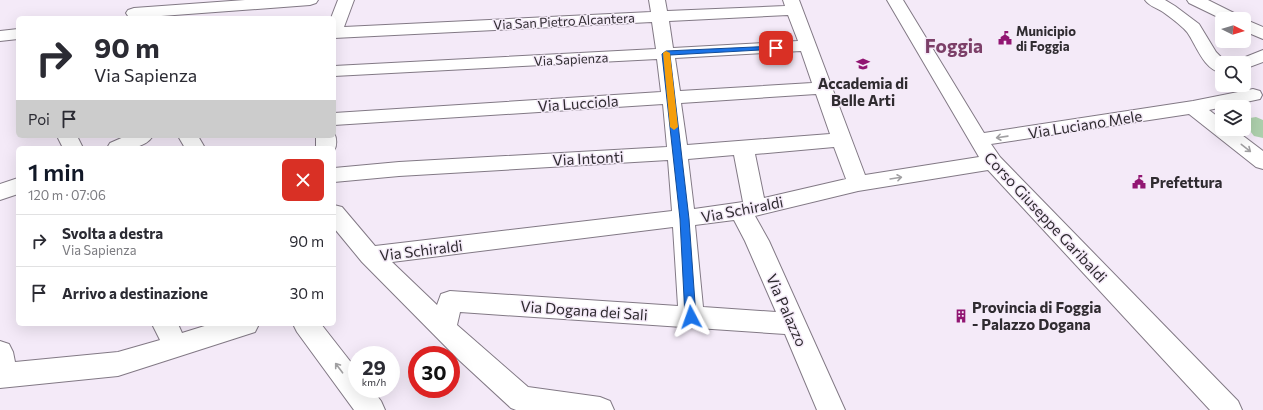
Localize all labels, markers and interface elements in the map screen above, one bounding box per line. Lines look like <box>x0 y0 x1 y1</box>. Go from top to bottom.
street label: Via San Pietro Alcantera <box>493 9 635 33</box>
north arrow <box>1215 12 1251 48</box>
map controls <box>1215 12 1251 136</box>
place label: Municipio di Foggia <box>1016 23 1076 54</box>
text: 90 m <box>94 30 160 64</box>
public building icon: Municipio di Foggia <box>997 30 1013 46</box>
pin <box>759 31 793 65</box>
icon: right <box>28 32 80 84</box>
district label: Foggia <box>925 34 983 57</box>
icon: arrive <box>765 37 787 59</box>
street label: Via Sapienza <box>533 49 609 69</box>
school or university icon: Accademia di Belle Arti <box>855 56 871 72</box>
button: search <box>1215 56 1251 92</box>
text: Via Sapienza <box>94 64 197 86</box>
place label: Accademia di Belle Arti <box>818 74 908 109</box>
street label: Via Lucciola <box>537 91 619 115</box>
button: layers <box>1215 100 1251 136</box>
street label: Via Luciano Mele <box>1027 106 1143 142</box>
icon: arrive <box>58 108 80 130</box>
text: Poi <box>28 110 50 128</box>
one-way arrow <box>996 133 1009 141</box>
one-way arrow <box>1240 144 1251 152</box>
street label: Via Intonti <box>552 147 624 169</box>
street label: Corso Giuseppe Garibaldi <box>981 148 1111 286</box>
text: 1 min <box>28 157 85 186</box>
button: close <box>282 159 324 201</box>
place label: Prefettura <box>1150 173 1223 191</box>
one-way arrow <box>890 174 903 182</box>
public building icon: Prefettura <box>1131 174 1147 190</box>
text: 120 m · 07:06 <box>28 187 106 203</box>
street label: Via Schiraldi <box>699 192 785 226</box>
text: Svolta a destra <box>62 224 163 242</box>
icon: right <box>28 230 50 252</box>
text: 90 m <box>289 232 324 250</box>
street label: Via Schiraldi <box>378 236 464 264</box>
text: Via Sapienza <box>62 242 137 258</box>
street label: Via Palazzo <box>763 271 811 349</box>
icon: arrive <box>28 282 50 304</box>
text: Arrivo a destinazione <box>62 284 208 302</box>
text: 30 m <box>290 284 324 302</box>
position arrow <box>670 296 712 338</box>
street label: Via Dogana dei Sali <box>520 297 648 323</box>
place label: Provincia di Foggia - Palazzo Dogana <box>972 298 1102 333</box>
building icon: Provincia di Foggia - Palazzo Dogana <box>953 308 969 324</box>
speed limit sign: 30 <box>408 346 460 398</box>
text: 29 <box>362 355 386 379</box>
one-way arrow <box>335 362 343 373</box>
text: km/h <box>362 376 386 388</box>

